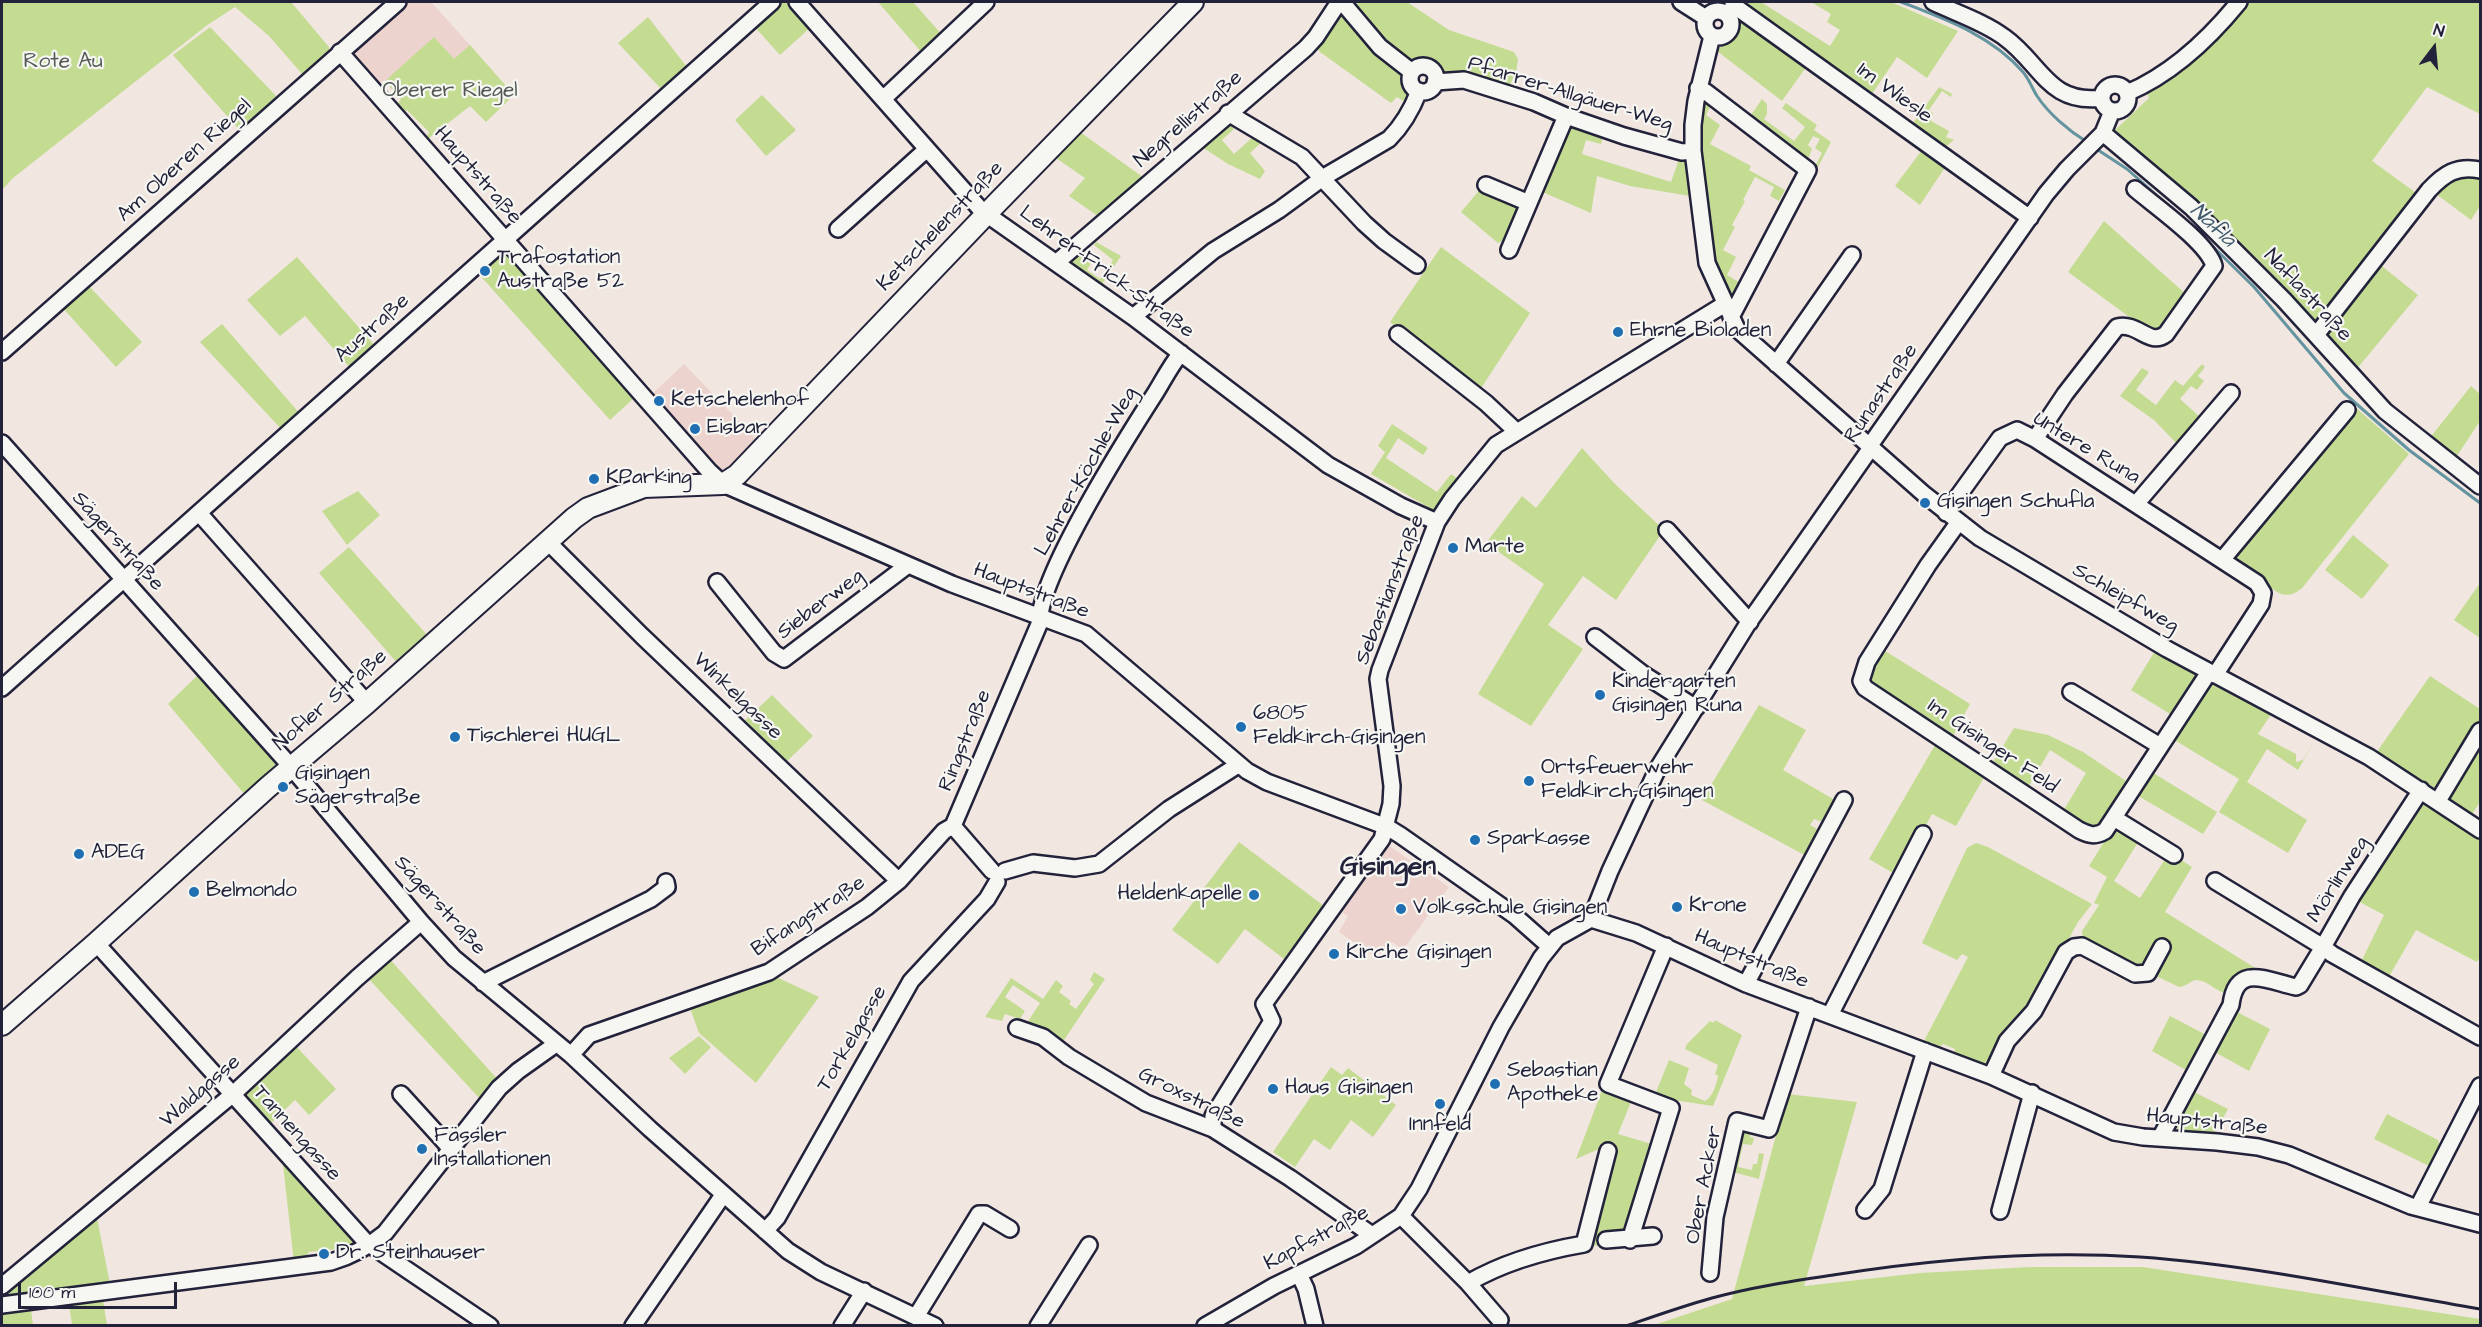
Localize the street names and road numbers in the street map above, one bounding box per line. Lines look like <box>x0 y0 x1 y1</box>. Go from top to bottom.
street label: Pfarrer-Allgäuer-Weg <box>1465 52 1675 138</box>
street label: Im Wiesle <box>1851 58 1937 130</box>
street label: Negrellistraße <box>1130 66 1248 174</box>
street label: Am Oberen Riegel <box>113 94 257 228</box>
street label: Hauptstraße <box>428 122 526 230</box>
street label: Ketschelenstraße <box>873 157 1009 297</box>
street label: Lehrer-Frick-Straße <box>1014 201 1198 345</box>
street label: Naflastraße <box>2258 244 2356 348</box>
street label: Austraße <box>330 289 416 369</box>
street label: Runastraße <box>1840 340 1924 448</box>
street label: Lehrer-Köchle-Weg <box>1030 383 1144 561</box>
street label: Untere Runa <box>2028 407 2144 491</box>
street label: Sägerstraße <box>66 487 168 597</box>
street label: Sebastianstraße <box>1351 512 1431 668</box>
street label: Hauptstraße <box>970 558 1092 626</box>
street label: Schleipfweg <box>2067 559 2183 639</box>
street label: Sieberweg <box>773 564 869 646</box>
street label: Nofler Straße <box>269 645 393 757</box>
street label: Winkelgasse <box>687 648 787 746</box>
street label: Ringstraße <box>934 687 998 795</box>
street label: Im Gisinger Feld <box>1922 694 2062 800</box>
street label: Mörlinweg <box>2303 832 2375 928</box>
street label: Sägerstraße <box>388 851 490 961</box>
street label: Bifangstraße <box>748 871 870 963</box>
street label: Hauptstraße <box>1690 925 1812 995</box>
street label: Torkelgasse <box>813 982 893 1096</box>
street label: Waldgasse <box>156 1050 246 1134</box>
street label: Groxstraße <box>1134 1062 1248 1136</box>
street label: Tannengasse <box>246 1081 346 1187</box>
street label: Hauptstraße <box>2145 1104 2269 1142</box>
street label: Ober Acker <box>1681 1124 1729 1246</box>
street label: Kapfstraße <box>1260 1201 1374 1277</box>

